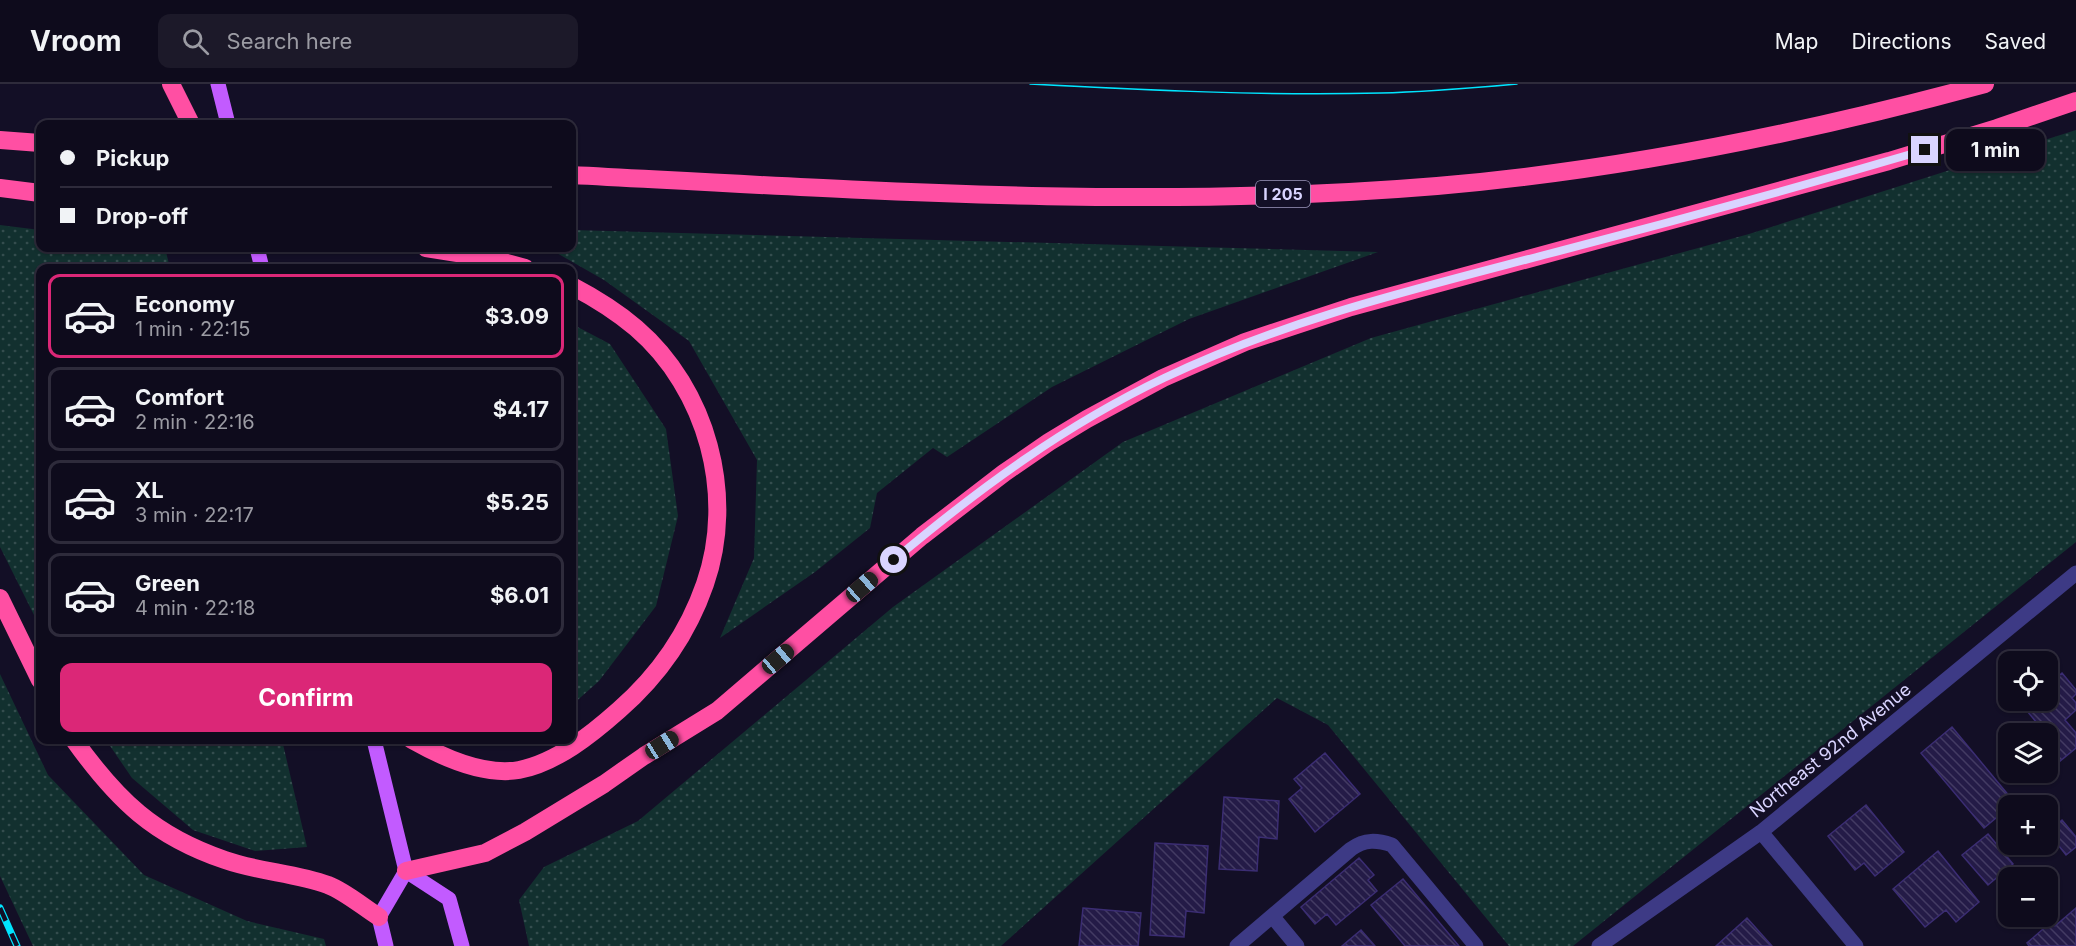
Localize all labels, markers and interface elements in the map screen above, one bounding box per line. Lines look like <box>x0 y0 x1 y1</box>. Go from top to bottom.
search box <box>158 14 578 68</box>
text: Vroom <box>30 24 122 58</box>
icon: search <box>179 25 212 58</box>
text: Search here <box>227 28 352 54</box>
text: Map <box>1775 29 1818 54</box>
text: Directions <box>1851 29 1952 54</box>
text: Saved <box>1985 29 2046 54</box>
callout: 1 min <box>1946 129 2045 171</box>
route end <box>1911 136 1938 163</box>
text: 1 min <box>1971 138 2020 162</box>
text: Pickup <box>96 145 170 171</box>
road number: I 205 <box>1256 181 1310 207</box>
text: Drop-off <box>96 203 188 229</box>
icon: car <box>63 289 117 343</box>
text: Economy <box>135 291 235 317</box>
text: $3.09 <box>485 303 549 329</box>
text: 1 min · 22:15 <box>135 317 250 341</box>
icon: car <box>63 382 117 436</box>
text: Comfort <box>135 384 224 410</box>
text: $4.17 <box>493 396 549 422</box>
text: 2 min · 22:16 <box>135 410 255 434</box>
icon: car <box>63 475 117 529</box>
text: XL <box>135 477 164 503</box>
text: $5.25 <box>486 489 549 515</box>
text: 3 min · 22:17 <box>135 503 254 527</box>
route start <box>880 546 907 573</box>
icon: car <box>63 568 117 622</box>
car <box>843 568 881 606</box>
text: Green <box>135 570 200 596</box>
text: $6.01 <box>490 582 549 608</box>
text: 4 min · 22:18 <box>135 596 255 620</box>
car <box>758 641 798 677</box>
map controls <box>1998 651 2058 927</box>
button: locate <box>1998 651 2058 711</box>
button: Confirm <box>60 663 552 732</box>
street label: Northeast 92nd Avenue <box>1745 679 1915 821</box>
button: layers <box>1998 723 2058 783</box>
car <box>642 728 682 762</box>
button: + <box>1998 795 2058 855</box>
button: − <box>1998 867 2058 927</box>

